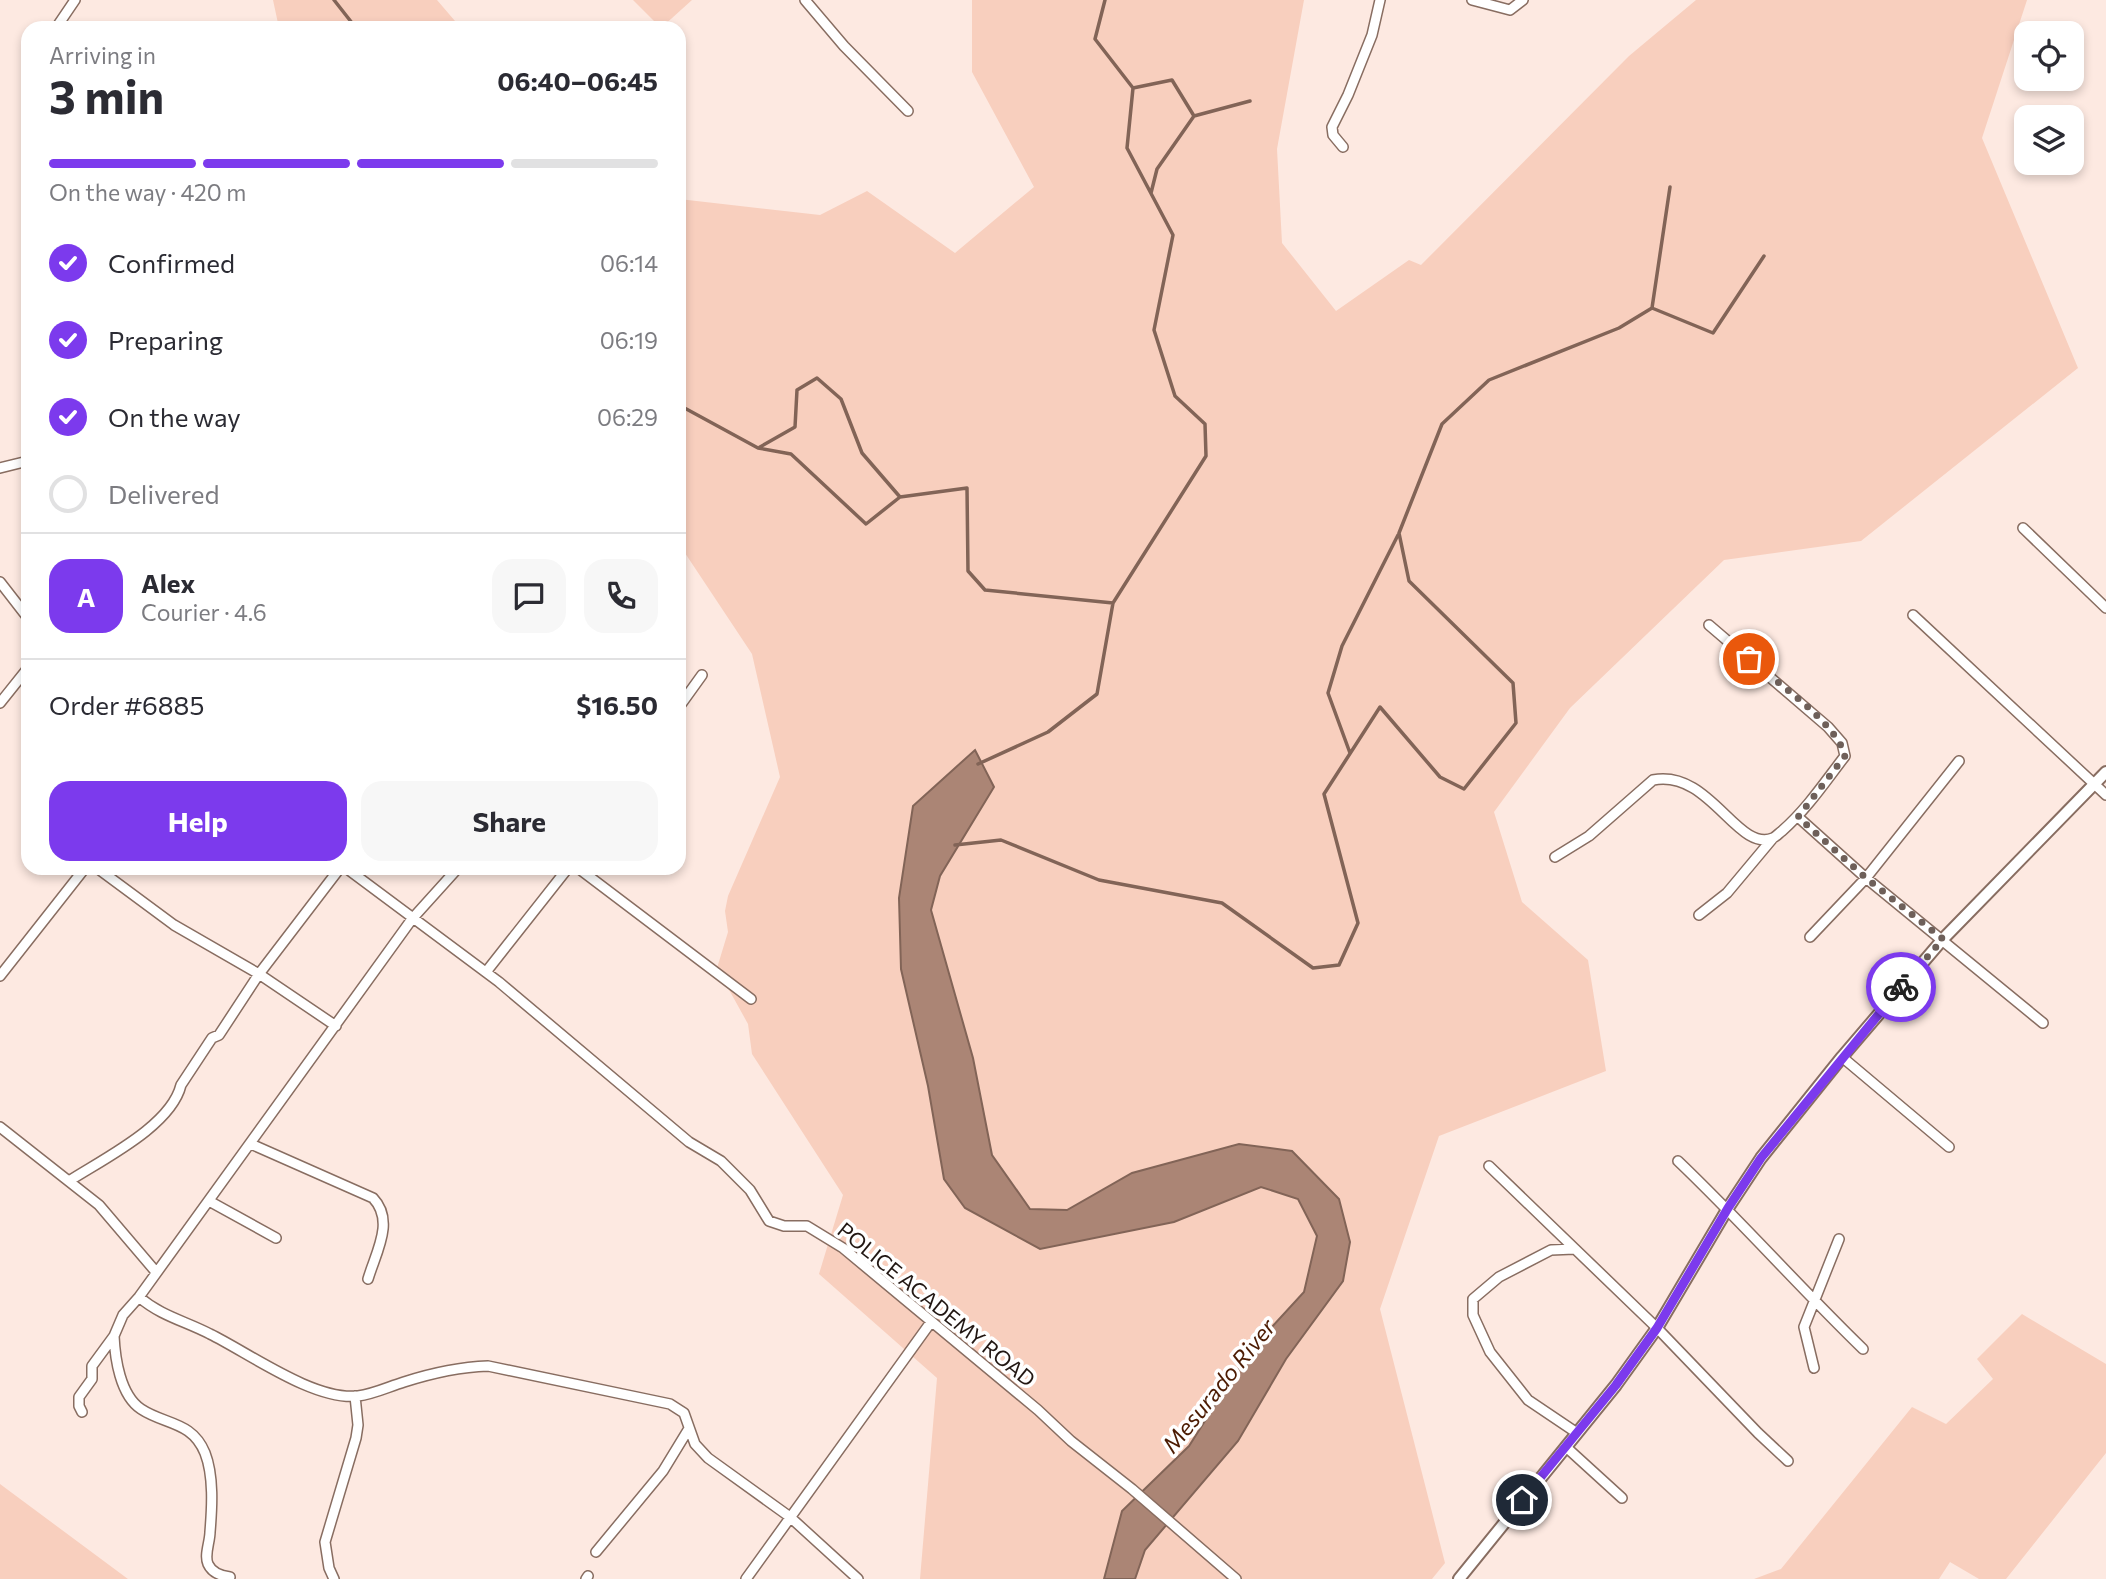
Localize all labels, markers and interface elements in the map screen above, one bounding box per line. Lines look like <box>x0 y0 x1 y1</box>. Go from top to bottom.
map controls <box>2014 21 2084 175</box>
button: locate <box>2014 21 2084 91</box>
text: Arriving in <box>49 41 156 69</box>
text: 06:40–06:45 <box>497 65 658 96</box>
text: 3 min <box>49 67 164 123</box>
button: layers <box>2014 105 2084 175</box>
text: On the way · 420 m <box>49 178 246 206</box>
icon: check <box>49 244 87 282</box>
text: Confirmed <box>108 247 235 278</box>
text: 06:14 <box>600 249 658 277</box>
icon: check <box>49 321 87 359</box>
text: Preparing <box>108 324 223 355</box>
text: 06:19 <box>600 326 658 354</box>
icon: check <box>49 398 87 436</box>
text: On the way <box>108 401 241 432</box>
text: 06:29 <box>597 403 658 431</box>
text: Delivered <box>108 478 219 509</box>
button: chat <box>492 559 566 633</box>
button: phone <box>584 559 658 633</box>
text: Alex <box>141 567 195 598</box>
text: A <box>77 581 95 612</box>
text: Courier · 4.6 <box>141 598 267 626</box>
pin <box>1719 629 1779 689</box>
icon: bag <box>1730 640 1768 678</box>
text: Order #6885 <box>49 689 204 720</box>
text: $16.50 <box>576 689 658 720</box>
button: Help <box>49 781 347 861</box>
button: Share <box>361 781 658 861</box>
courier <box>1866 952 1936 1022</box>
icon: bike <box>1882 968 1920 1006</box>
street label: POLICE ACADEMY ROAD <box>833 1217 1041 1391</box>
water label: Mesurado River <box>1156 1312 1281 1458</box>
pin <box>1492 1470 1552 1530</box>
icon: home <box>1503 1481 1541 1519</box>

